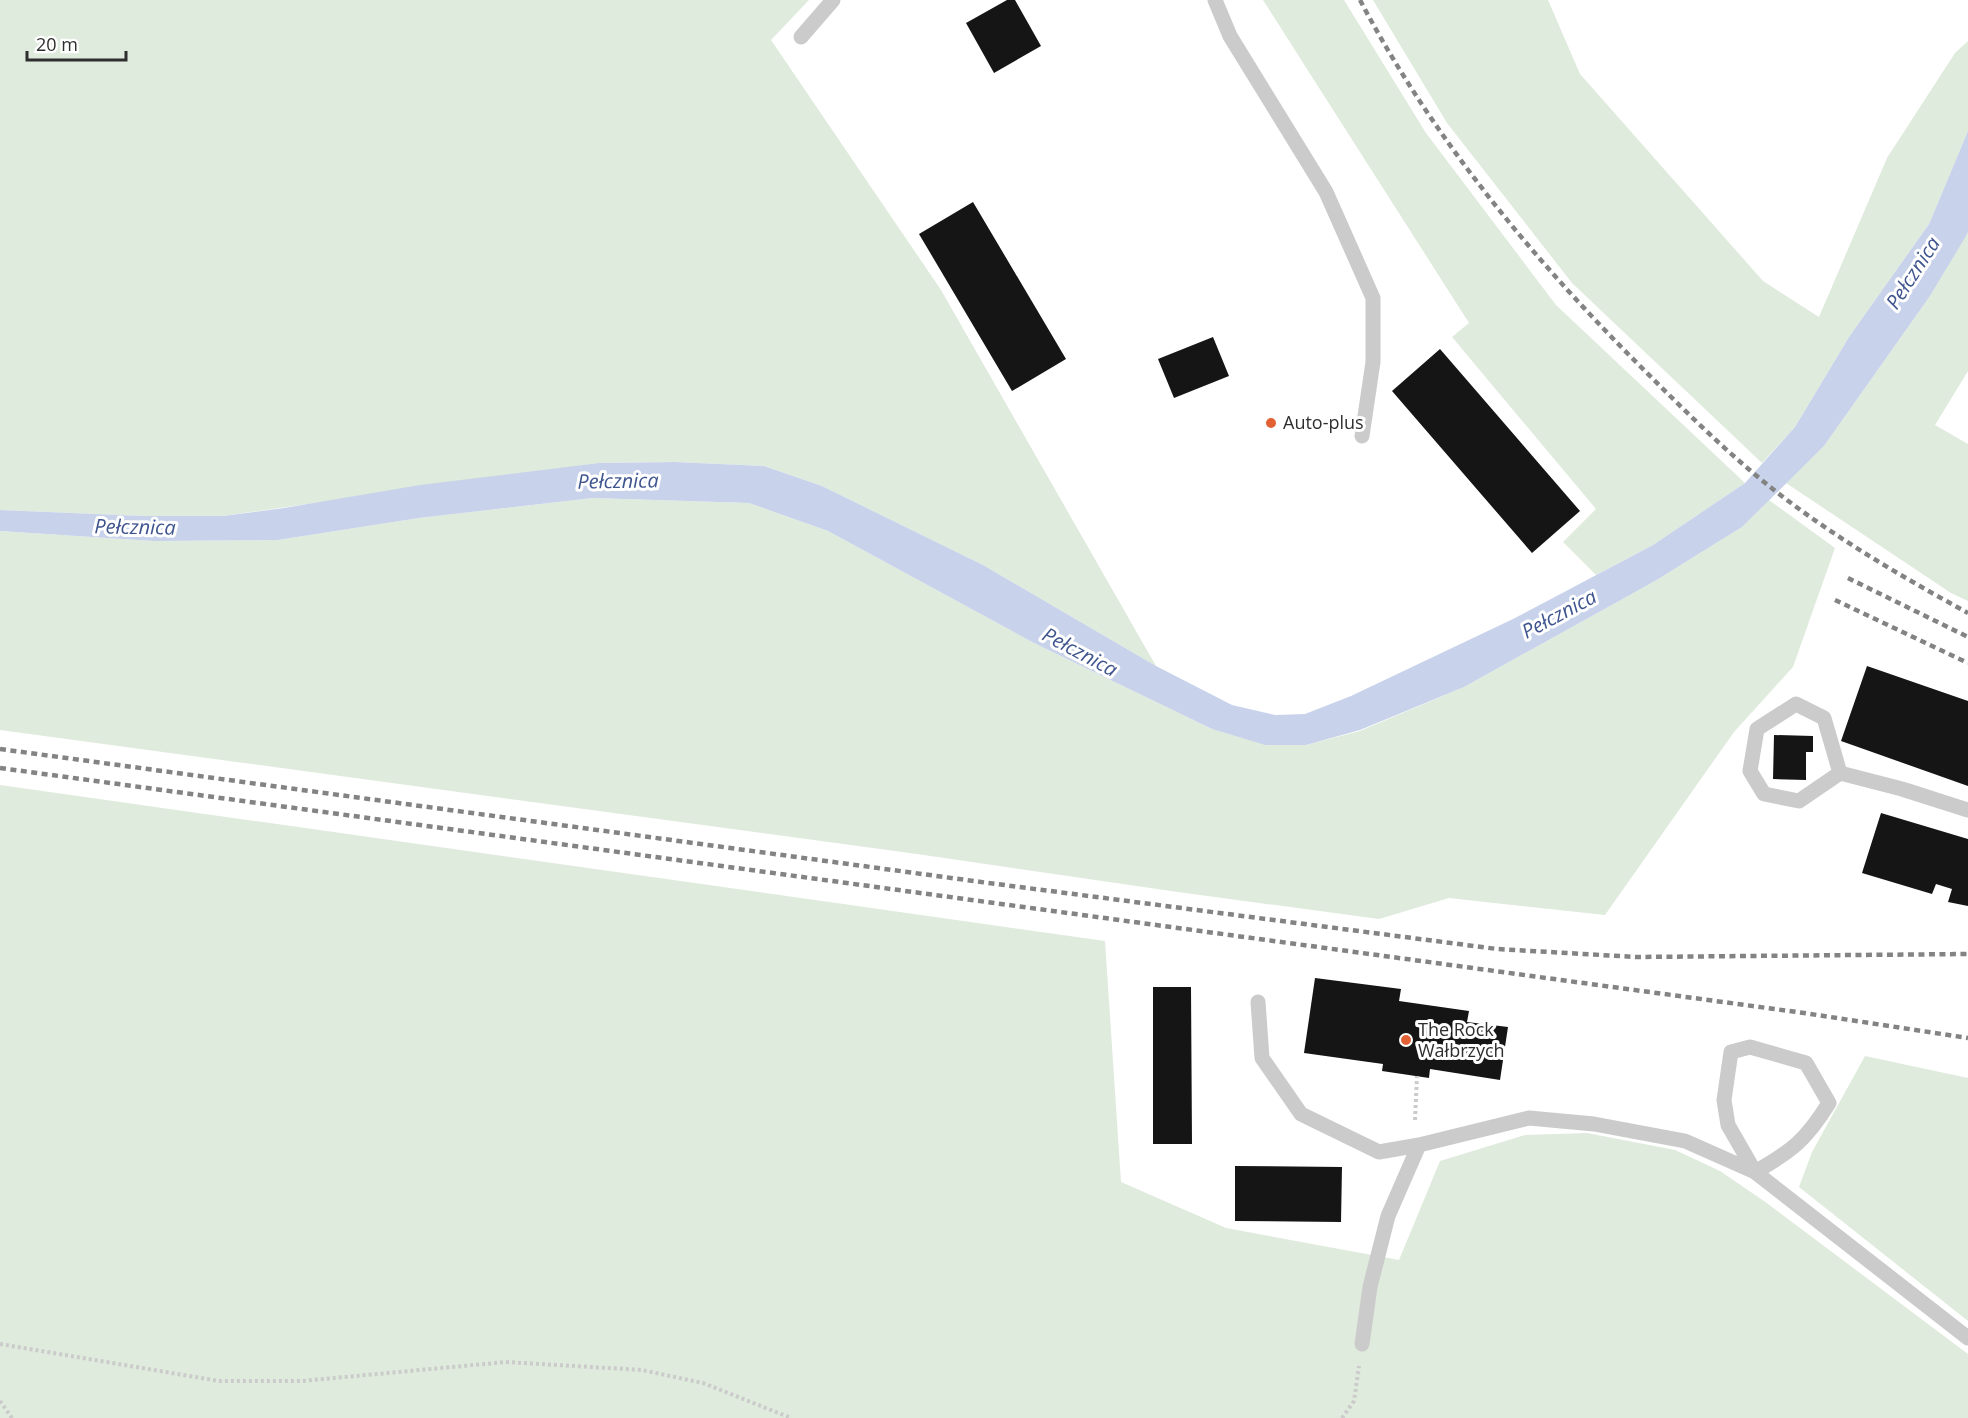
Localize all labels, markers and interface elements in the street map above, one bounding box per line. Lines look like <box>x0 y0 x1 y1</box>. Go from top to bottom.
scale bar <box>27 24 126 62</box>
text: 20 m <box>36 32 78 56</box>
water label: Pełcznica <box>1879 231 1946 314</box>
place label: Auto-plus <box>1283 410 1364 434</box>
marker: Auto-plus <box>1264 416 1278 430</box>
water label: Pełcznica <box>577 466 659 495</box>
water label: Pełcznica <box>94 512 176 541</box>
water label: Pełcznica <box>1517 583 1601 645</box>
water label: Pełcznica <box>1038 621 1122 683</box>
place label: The Rock Wałbrzych <box>1418 1017 1505 1062</box>
marker: The Rock Wałbrzych <box>1399 1033 1413 1047</box>

